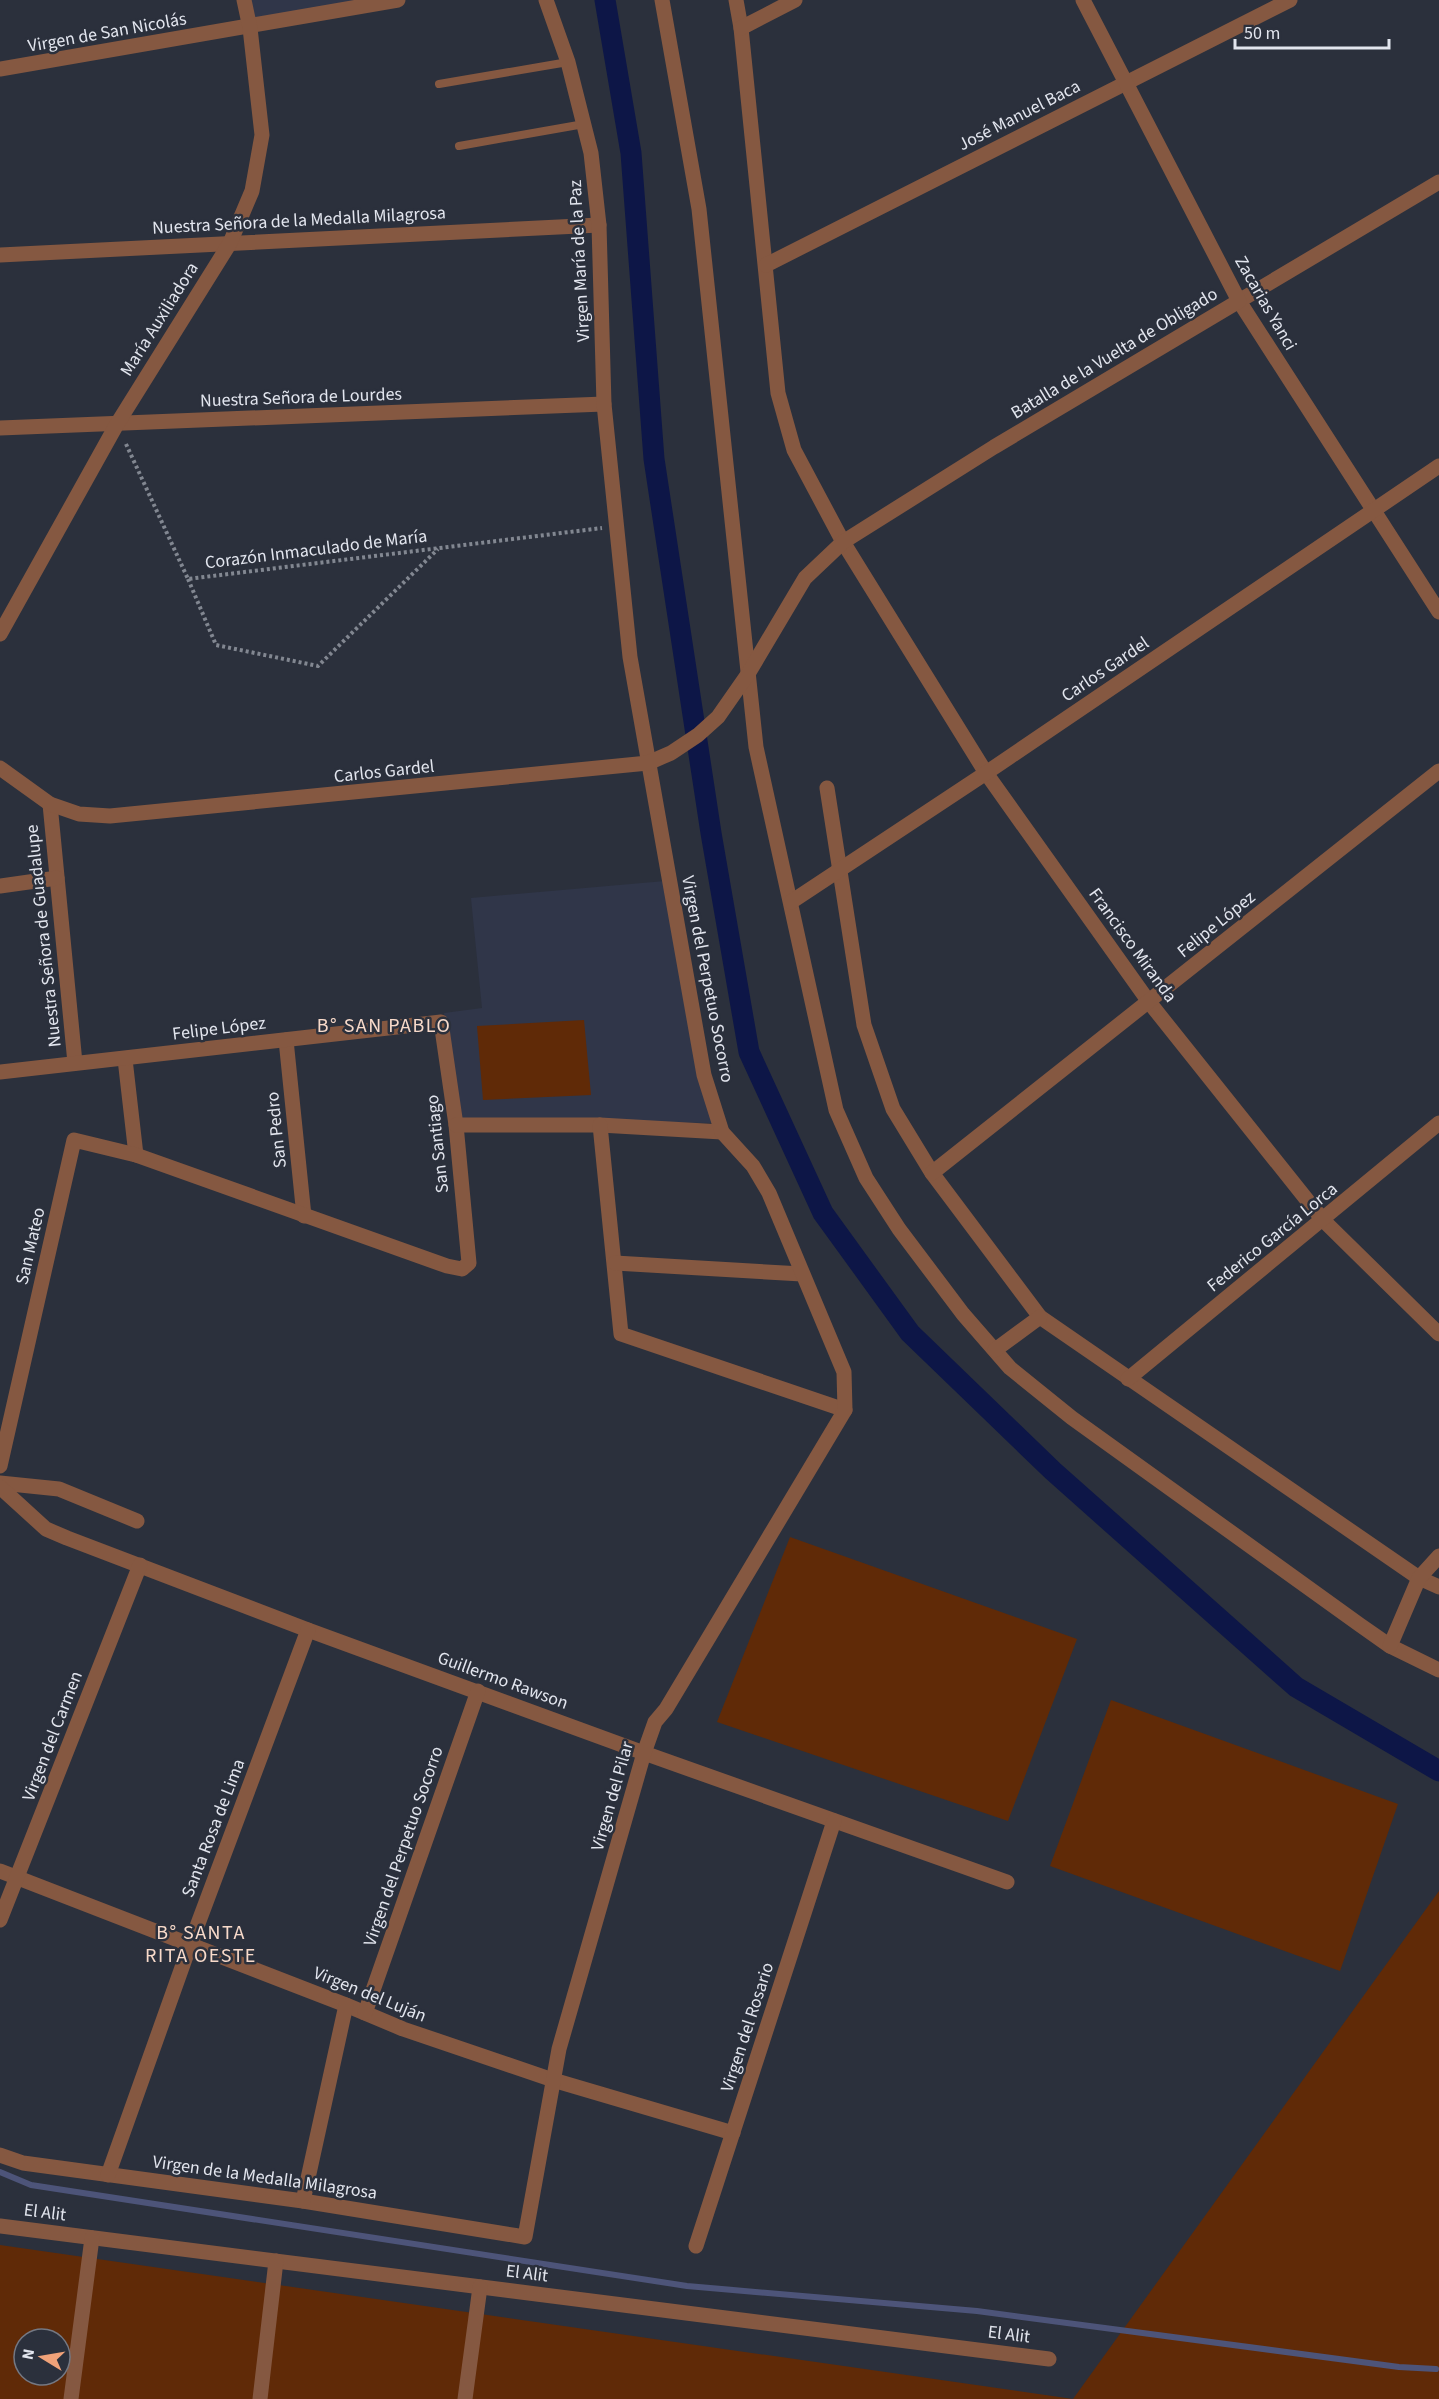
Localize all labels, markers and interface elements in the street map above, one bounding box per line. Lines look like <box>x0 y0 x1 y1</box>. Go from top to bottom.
street label: Virgen de San Nicolás <box>26 6 188 59</box>
scale bar <box>1235 12 1390 50</box>
text: 50 m <box>1244 21 1280 46</box>
street label: José Manuel Baca <box>954 74 1085 157</box>
street label: Virgen María de la Paz <box>563 179 596 343</box>
street label: Nuestra Señora de la Medalla Milagrosa <box>152 200 447 241</box>
street label: Zacarias Yanci <box>1228 251 1303 355</box>
street label: María Auxiliadora <box>114 257 205 381</box>
street label: Batalla de la Vuelta de Obligado <box>1006 282 1222 425</box>
street label: Nuestra Señora de Lourdes <box>200 381 402 414</box>
street label: Corazón Inmaculado de María <box>204 523 429 576</box>
street label: Carlos Gardel <box>1057 631 1154 708</box>
street label: Carlos Gardel <box>333 754 435 789</box>
street label: Nuestra Señora de Guadalupe <box>19 823 68 1048</box>
street label: Virgen del Perpetuo Socorro <box>675 874 740 1085</box>
street label: Francisco Miranda <box>1083 883 1183 1008</box>
street label: Felipe López <box>1172 885 1261 964</box>
street label: Felipe López <box>171 1010 268 1047</box>
district label: B° SAN PABLO <box>317 1012 451 1040</box>
street label: San Pedro <box>260 1091 293 1169</box>
street label: San Santiago <box>420 1093 455 1194</box>
street label: Federico García Lorca <box>1202 1177 1343 1298</box>
street label: San Mateo <box>9 1205 52 1287</box>
street label: Guillermo Rawson <box>434 1645 572 1716</box>
street label: Virgen del Carmen <box>16 1668 89 1805</box>
street label: Virgen del Pilar <box>585 1738 640 1854</box>
street label: Virgen del Perpetuo Socorro <box>357 1743 449 1950</box>
street label: Santa Rosa de Lima <box>176 1755 251 1901</box>
district label: B° SANTA RITA OESTE <box>145 1919 257 1970</box>
street label: Virgen del Rosario <box>715 1959 780 2095</box>
street label: Virgen del Luján <box>310 1960 430 2028</box>
street label: Virgen de la Medalla Milagrosa <box>151 2149 379 2206</box>
street label: El Alit <box>22 2197 68 2227</box>
street label: El Alit <box>504 2258 550 2288</box>
street label: El Alit <box>986 2319 1032 2349</box>
north arrow <box>12 2327 72 2387</box>
text: N <box>16 2347 40 2362</box>

